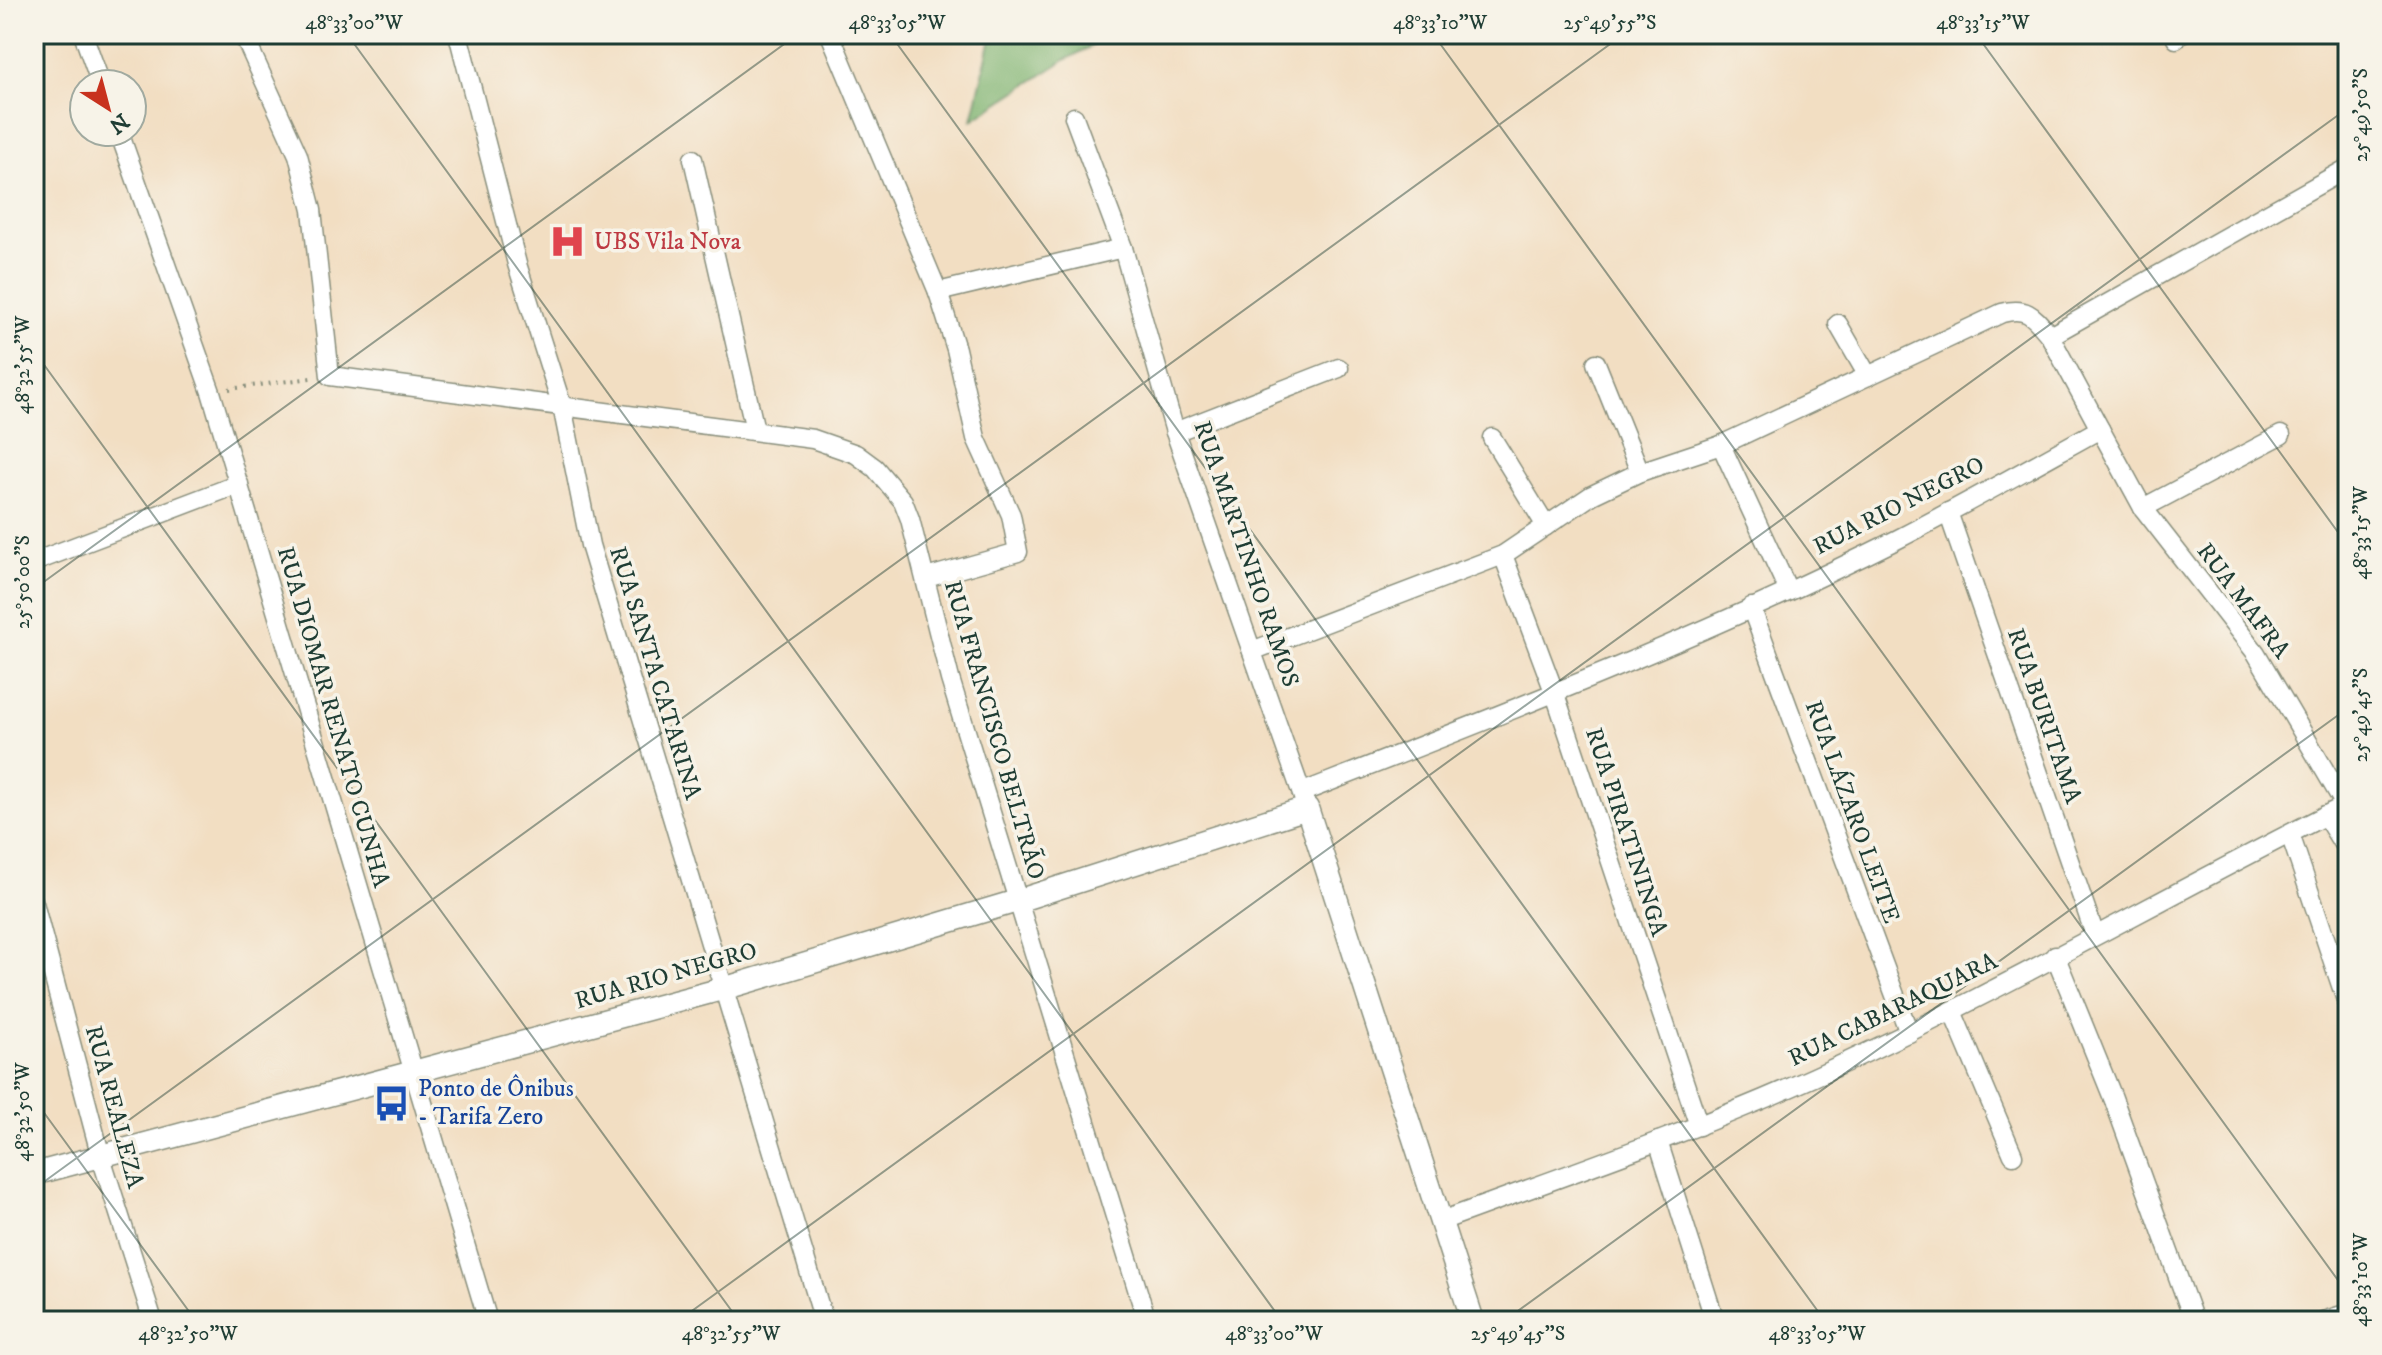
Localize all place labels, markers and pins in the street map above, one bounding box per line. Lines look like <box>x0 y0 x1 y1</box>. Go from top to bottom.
hospital icon: UBS Vila Nova <box>549 223 587 261</box>
place label: UBS Vila Nova <box>594 227 742 257</box>
place label: Ponto de Ônibus - Tarifa Zero <box>418 1074 574 1132</box>
bus stop icon: Ponto de Ônibus - Tarifa Zero <box>373 1084 411 1122</box>

